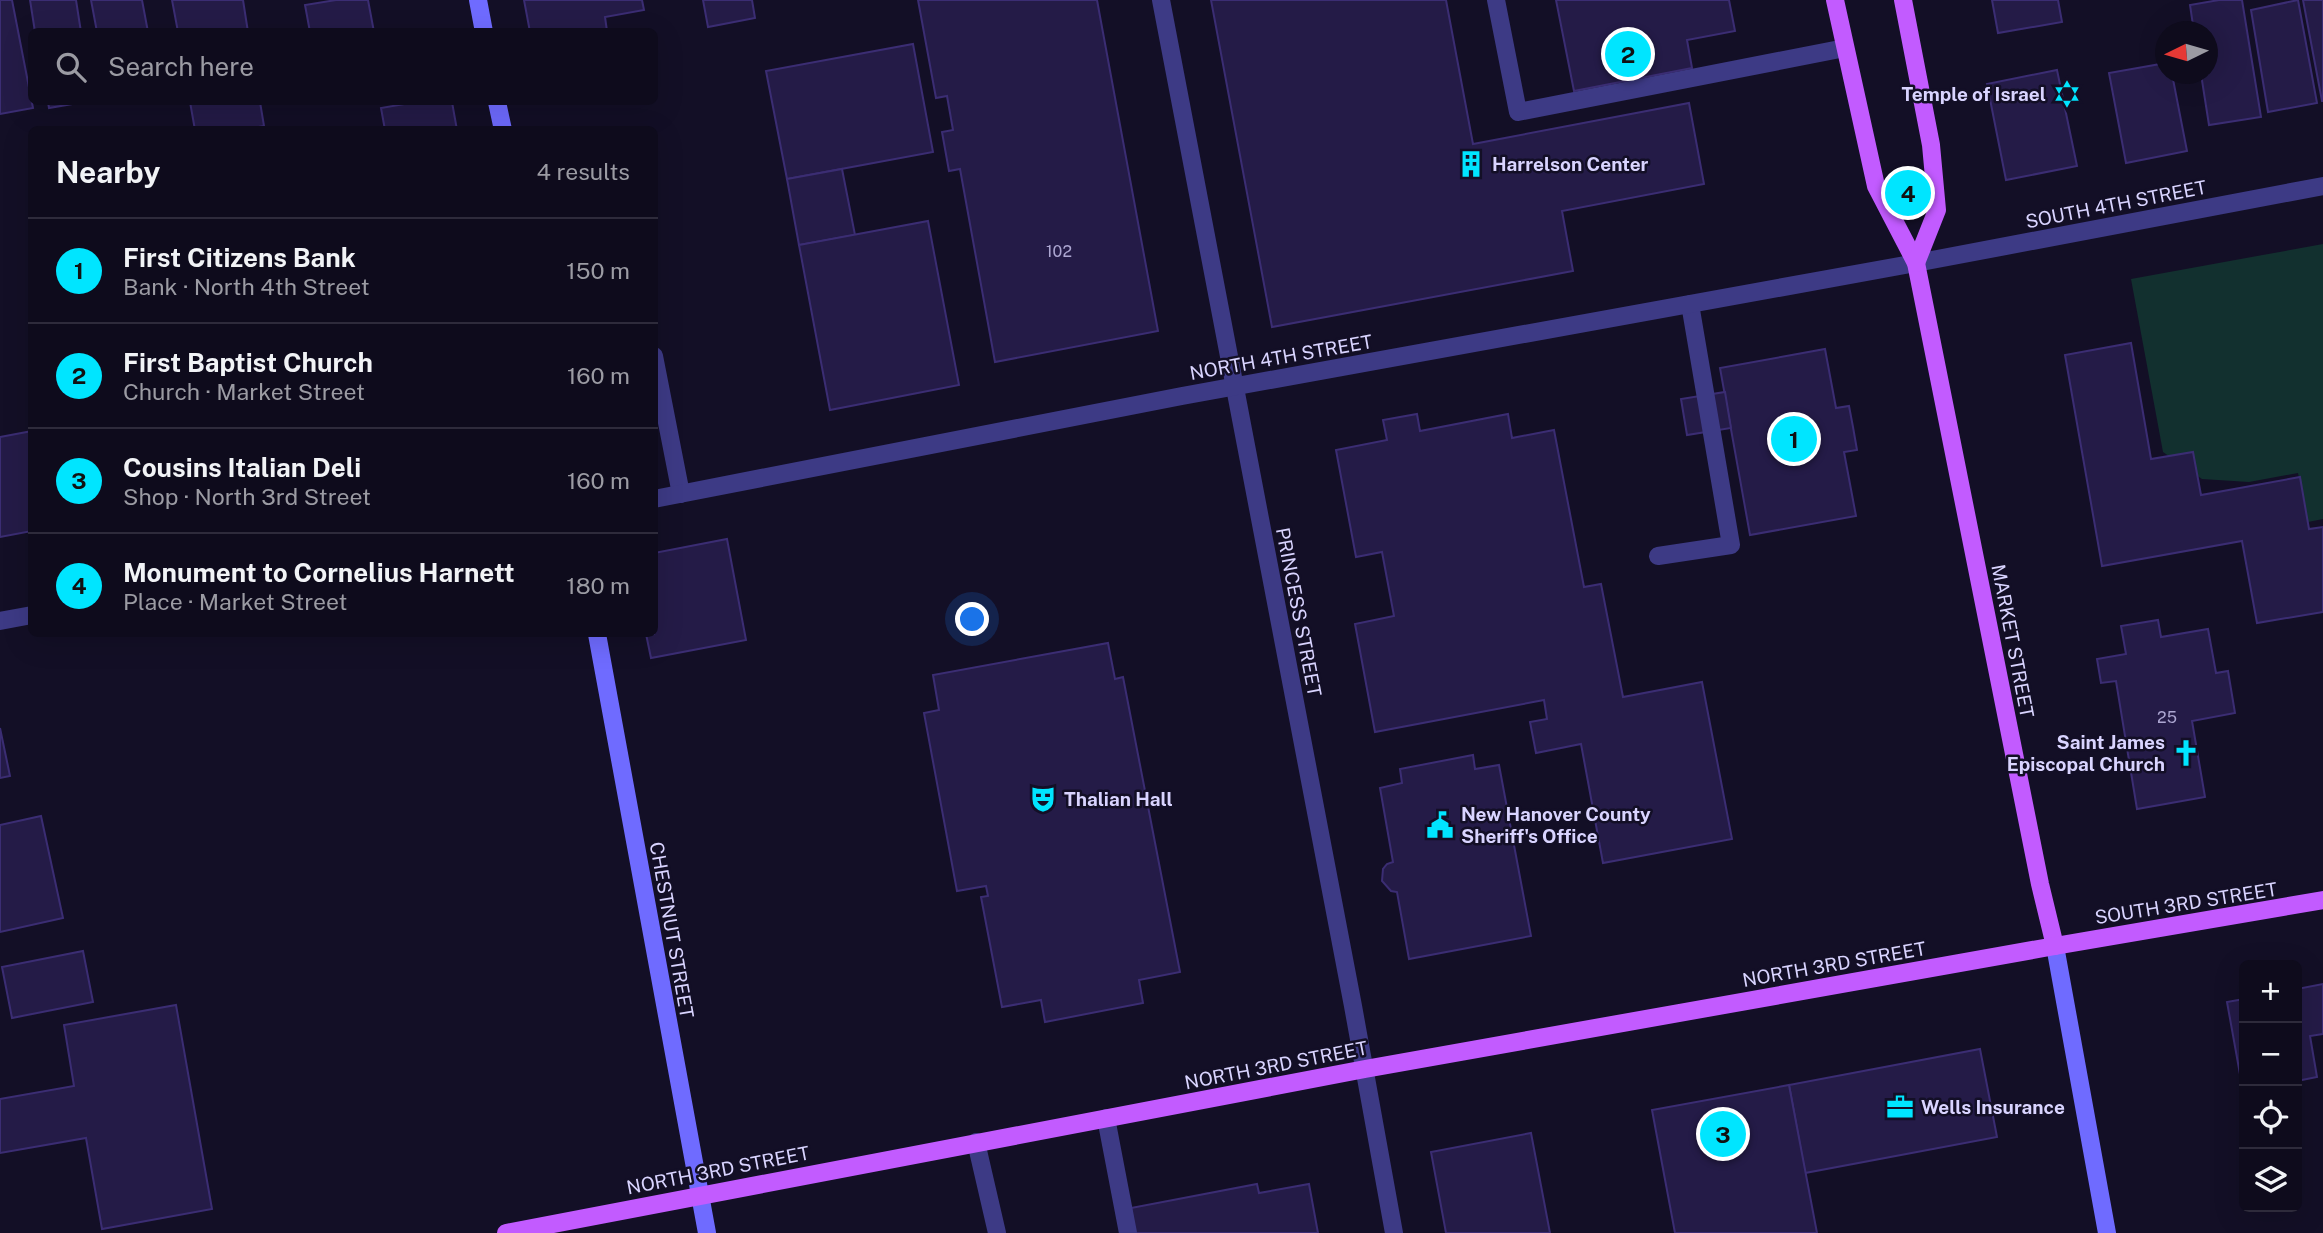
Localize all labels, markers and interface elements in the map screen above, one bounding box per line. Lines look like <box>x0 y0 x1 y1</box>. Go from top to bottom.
north arrow <box>2155 21 2218 84</box>
search box <box>28 28 658 105</box>
pin: 2 <box>1605 28 1651 80</box>
icon: search <box>52 48 90 86</box>
text: Search here <box>108 51 254 82</box>
synagogue icon: Temple of Israel <box>2052 79 2082 109</box>
place label: Temple of Israel <box>1902 83 2046 105</box>
building icon: Harrelson Center <box>1456 149 1486 179</box>
place label: Harrelson Center <box>1492 153 1649 175</box>
text: Nearby <box>56 154 160 190</box>
text: 4 results <box>536 158 630 185</box>
pin: 4 <box>1885 167 1931 219</box>
street label: SOUTH 4TH STREET <box>2024 176 2208 232</box>
text: First Citizens Bank <box>123 242 356 273</box>
house number: 102 <box>1046 242 1072 261</box>
text: 1 <box>74 257 84 284</box>
text: 150 m <box>566 257 630 284</box>
text: Bank · North 4th Street <box>123 273 370 300</box>
street label: NORTH 4TH STREET <box>1188 330 1374 384</box>
text: First Baptist Church <box>123 347 373 378</box>
text: 2 <box>72 362 86 389</box>
text: 160 m <box>567 362 630 389</box>
text: Church · Market Street <box>123 378 365 405</box>
pin: 1 <box>1771 413 1817 465</box>
text: Cousins Italian Deli <box>123 452 361 483</box>
text: 3 <box>71 467 87 494</box>
text: 160 m <box>567 467 630 494</box>
text: Shop · North 3rd Street <box>123 483 371 510</box>
street label: PRINCESS STREET <box>1272 526 1326 698</box>
text: Monument to Cornelius Harnett <box>123 557 515 588</box>
street label: MARKET STREET <box>1987 562 2039 720</box>
text: 4 <box>71 572 87 599</box>
text: 180 m <box>566 572 630 599</box>
text: Place · Market Street <box>123 588 347 615</box>
your location <box>955 602 989 636</box>
house number: 25 <box>2157 708 2177 727</box>
place label: Saint James Episcopal Church <box>2007 731 2165 775</box>
church icon: Saint James Episcopal Church <box>2171 738 2201 768</box>
theatre icon: Thalian Hall <box>1028 784 1058 814</box>
place label: Thalian Hall <box>1064 788 1173 810</box>
place label: New Hanover County Sheriff's Office <box>1461 803 1651 847</box>
public building icon: New Hanover County Sheriff's Office <box>1425 810 1455 840</box>
street label: CHESTNUT STREET <box>646 840 698 1020</box>
street label: SOUTH 3RD STREET <box>2093 878 2279 928</box>
street label: NORTH 3RD STREET <box>1741 937 1927 991</box>
map controls <box>2239 960 2302 1212</box>
button: + <box>2239 960 2302 1023</box>
button: − <box>2239 1023 2302 1086</box>
street label: NORTH 3RD STREET <box>1183 1036 1369 1094</box>
button: locate <box>2239 1086 2302 1149</box>
office icon: Wells Insurance <box>1885 1092 1915 1122</box>
place label: Wells Insurance <box>1921 1096 2065 1118</box>
pin: 3 <box>1700 1108 1746 1160</box>
street label: NORTH 3RD STREET <box>625 1141 811 1199</box>
button: layers <box>2239 1149 2302 1212</box>

